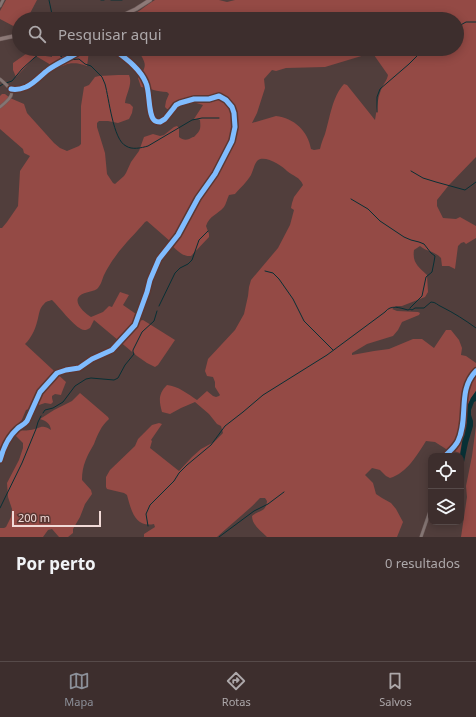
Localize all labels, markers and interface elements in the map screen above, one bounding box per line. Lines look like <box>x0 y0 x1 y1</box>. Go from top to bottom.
search box <box>12 12 464 56</box>
icon: search <box>26 23 48 45</box>
text: Pesquisar aqui <box>58 24 162 44</box>
map controls <box>428 453 464 525</box>
button: locate <box>428 453 464 489</box>
button: layers <box>428 489 464 525</box>
scale bar <box>12 509 101 528</box>
text: 200 m <box>18 510 50 525</box>
text: Por perto <box>16 552 96 575</box>
text: 0 resultados <box>385 554 460 572</box>
tab: Mapa <box>64 670 93 709</box>
tab: Rotas <box>222 670 251 709</box>
tab: Salvos <box>379 670 412 709</box>

